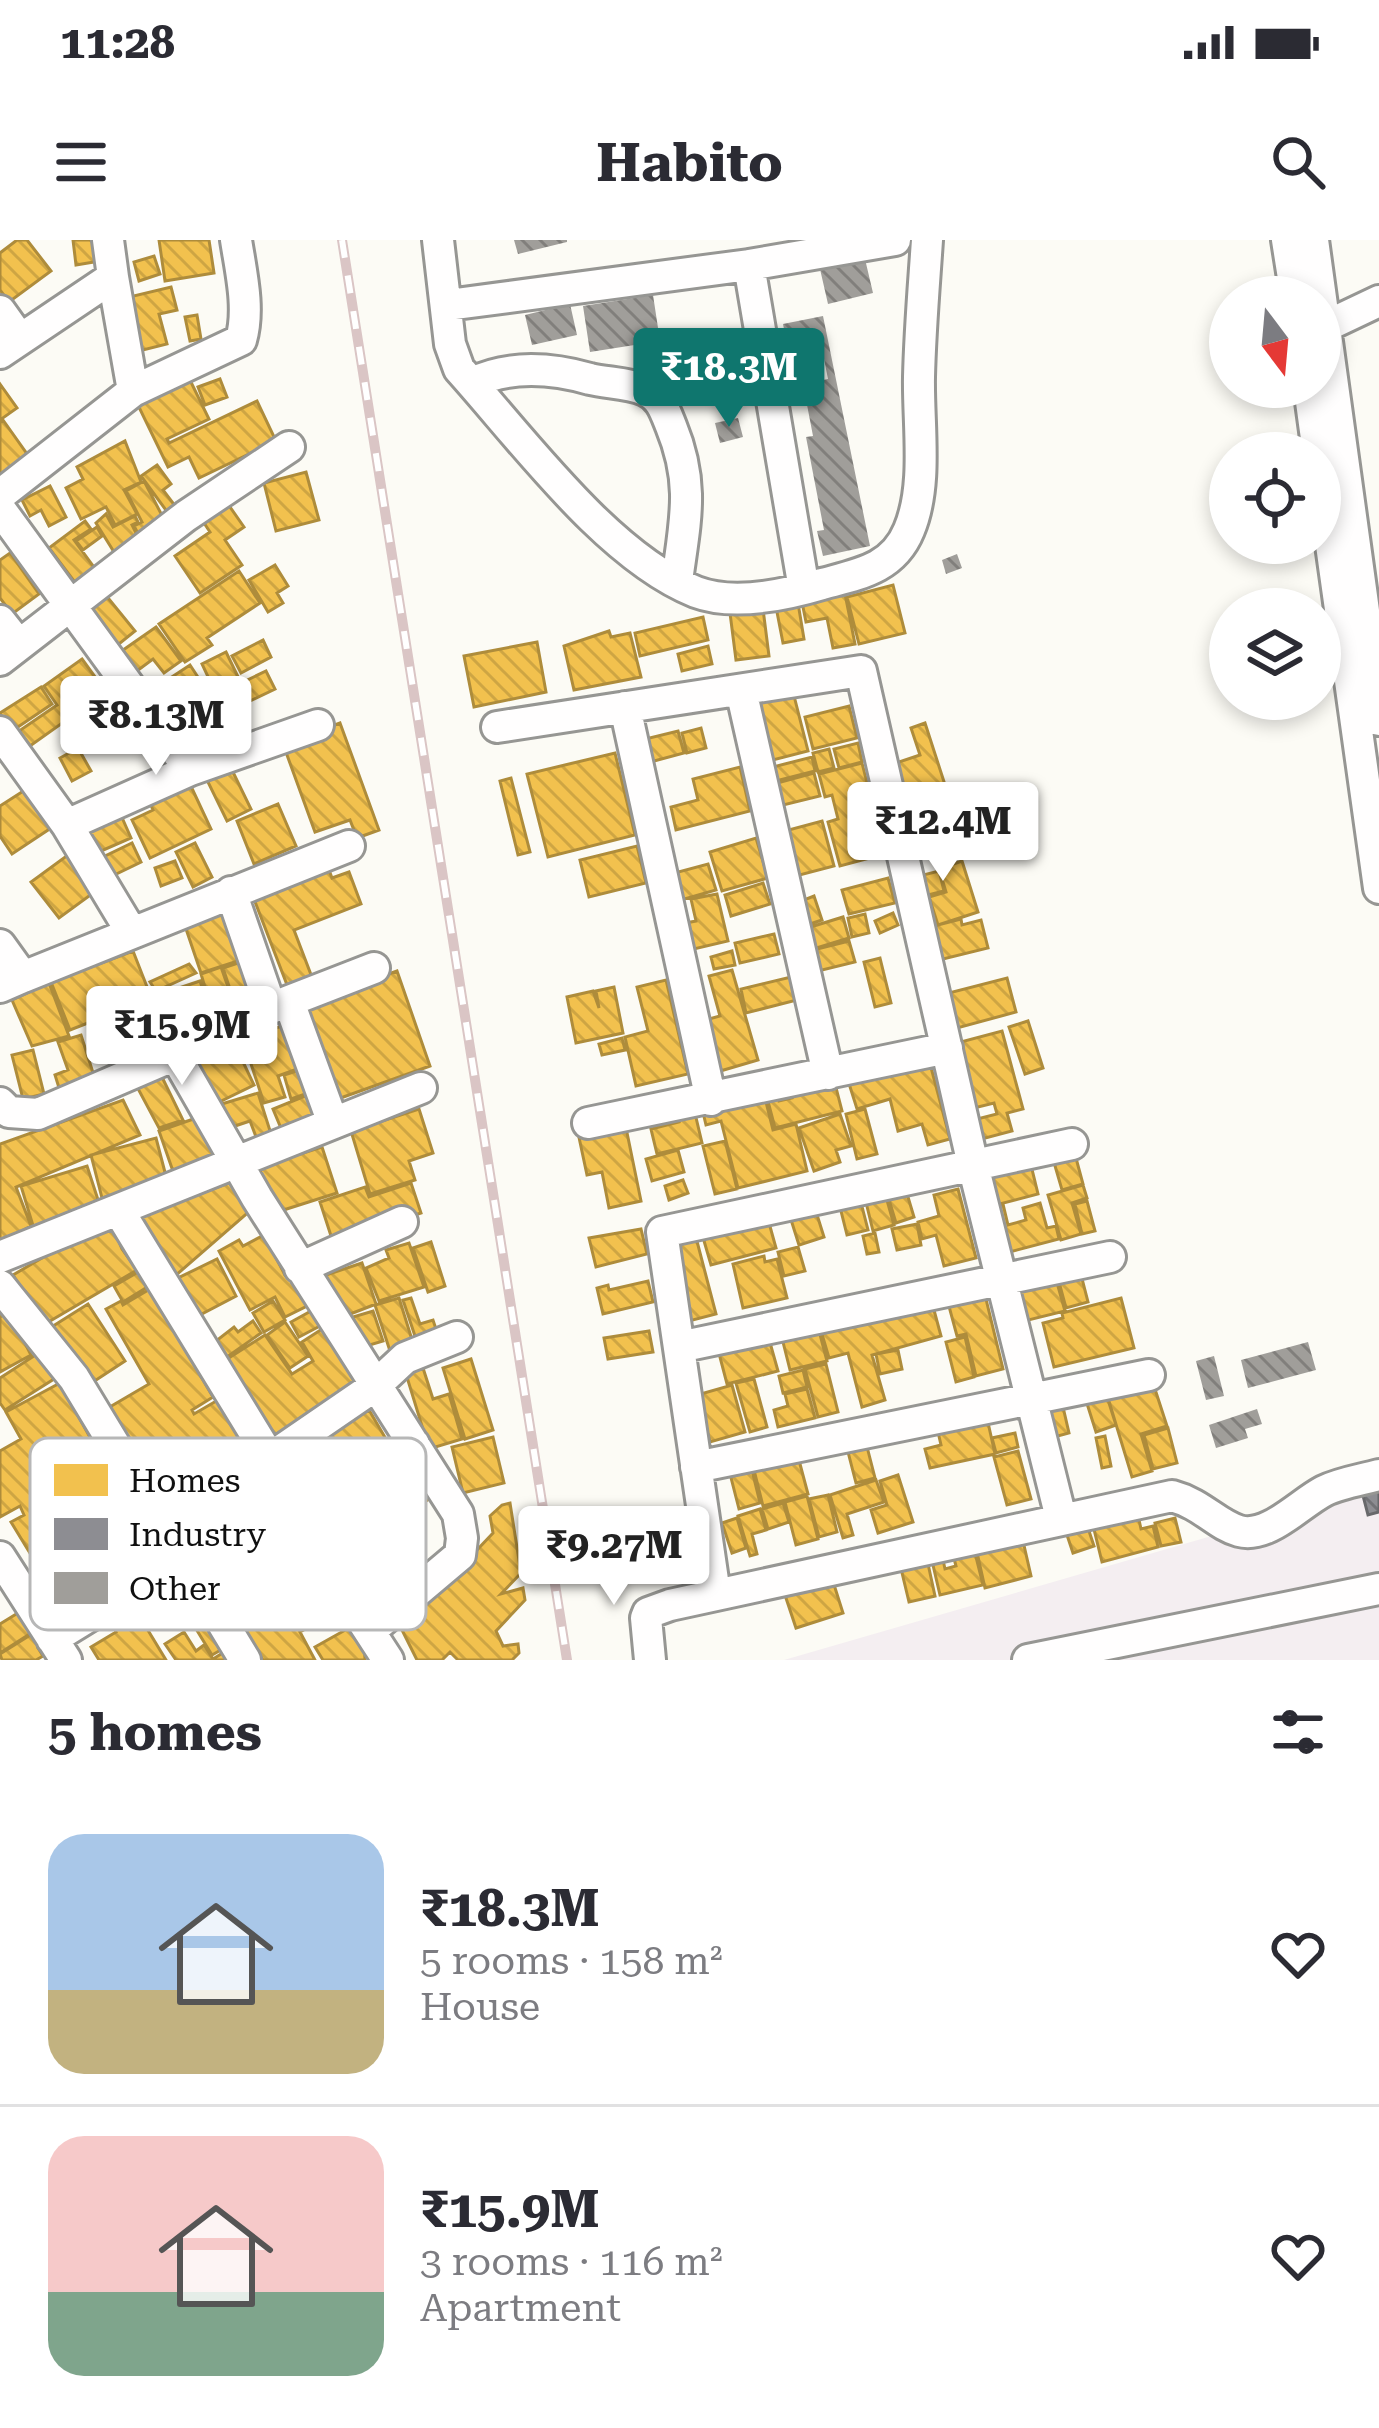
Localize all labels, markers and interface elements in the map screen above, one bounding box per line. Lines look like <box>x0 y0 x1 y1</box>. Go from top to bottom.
text: 11:28 <box>60 16 175 69</box>
icon: menu <box>48 129 114 195</box>
icon: search <box>1265 129 1331 195</box>
text: Habito <box>596 131 783 194</box>
north arrow <box>1209 276 1341 408</box>
map controls <box>1209 276 1341 720</box>
pin: ₹18.3M <box>631 328 827 430</box>
text: ₹18.3M <box>660 344 798 390</box>
button: locate <box>1209 432 1341 564</box>
button: layers <box>1209 588 1341 720</box>
pin: ₹8.13M <box>58 676 254 778</box>
text: ₹8.13M <box>87 692 225 738</box>
pin: ₹12.4M <box>845 782 1041 884</box>
text: ₹12.4M <box>874 798 1012 844</box>
pin: ₹15.9M <box>84 986 280 1088</box>
text: ₹15.9M <box>113 1002 251 1048</box>
legend <box>30 1438 426 1630</box>
text: Homes <box>129 1461 240 1500</box>
pin: ₹9.27M <box>516 1506 712 1608</box>
text: Industry <box>129 1515 267 1554</box>
text: ₹9.27M <box>545 1522 683 1568</box>
text: Other <box>129 1569 221 1608</box>
icon: filters <box>1265 1699 1331 1765</box>
text: 5 homes <box>48 1703 262 1762</box>
text: ₹18.3M <box>420 1879 600 1938</box>
icon: home <box>144 1882 288 2026</box>
icon: heart <box>1265 1921 1331 1987</box>
text: 5 rooms · 158 m² <box>420 1938 723 1984</box>
text: House <box>420 1984 540 2030</box>
text: ₹15.9M <box>420 2180 600 2239</box>
icon: home <box>144 2184 288 2328</box>
icon: heart <box>1265 2223 1331 2289</box>
text: 3 rooms · 116 m² <box>420 2239 723 2285</box>
text: Apartment <box>420 2285 621 2331</box>

